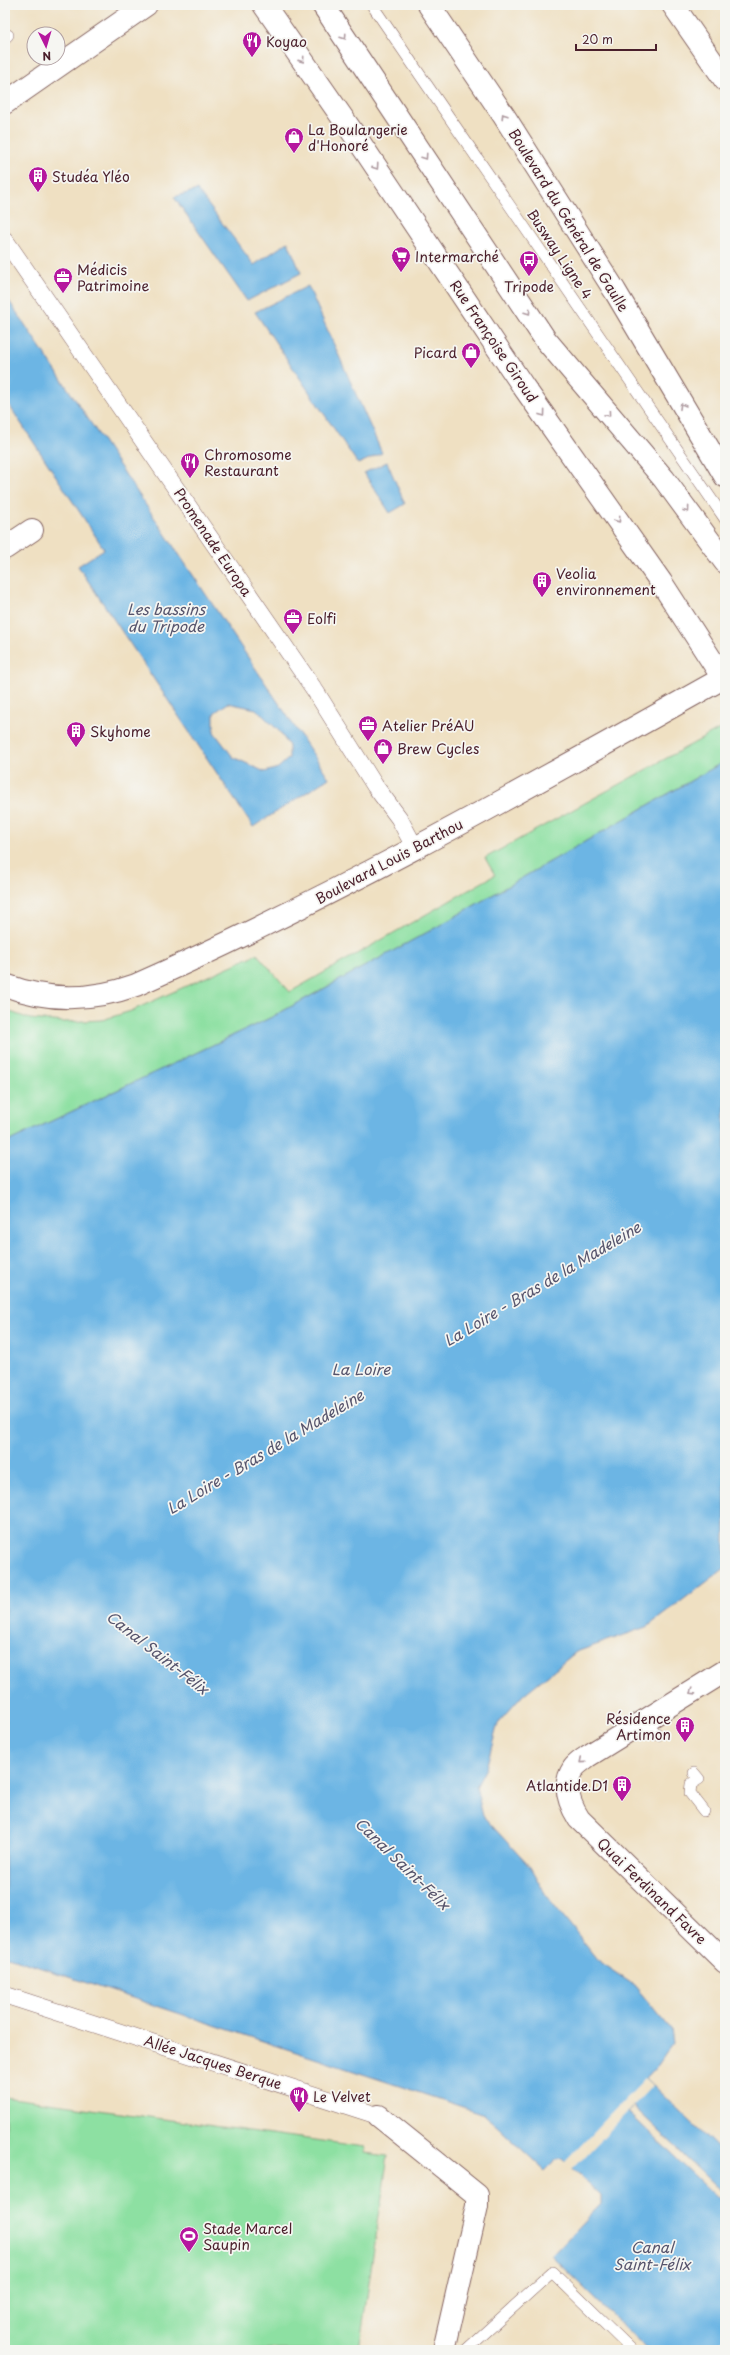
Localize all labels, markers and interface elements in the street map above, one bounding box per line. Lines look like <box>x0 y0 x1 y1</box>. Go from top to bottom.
north arrow <box>26 26 66 66</box>
scale bar <box>576 26 656 52</box>
restaurant icon: Koyao <box>241 30 263 58</box>
text: 20 m <box>582 30 613 48</box>
place label: Koyao <box>266 31 307 52</box>
one-way arrow <box>340 33 347 40</box>
text: N <box>42 48 52 65</box>
one-way arrow <box>297 56 305 63</box>
one-way arrow <box>501 113 509 120</box>
place label: La Boulangerie d'Honoré <box>308 119 408 156</box>
street label: Boulevard du Général de Gaulle <box>504 124 634 316</box>
shop icon: La Boulangerie d'Honoré <box>283 126 305 154</box>
one-way arrow <box>420 153 427 160</box>
one-way arrow <box>371 163 379 170</box>
building icon: Studéa Yléo <box>27 165 49 193</box>
place label: Studéa Yléo <box>52 166 130 187</box>
street label: Busway Ligne 4 <box>522 205 598 303</box>
supermarket icon: Intermarché <box>390 245 412 273</box>
place label: Intermarché <box>415 246 499 267</box>
bus stop icon: Tripode <box>518 249 540 277</box>
place label: Médicis Patrimoine <box>77 259 149 296</box>
office icon: Médicis Patrimoine <box>52 266 74 294</box>
street label: Rue Françoise Giroud <box>445 276 543 406</box>
place label: Tripode <box>504 276 554 297</box>
one-way arrow <box>523 308 530 315</box>
shop icon: Picard <box>460 341 482 369</box>
place label: Picard <box>414 342 457 363</box>
one-way arrow <box>679 403 686 410</box>
one-way arrow <box>538 409 545 416</box>
one-way arrow <box>603 409 610 417</box>
place label: Chromosome Restaurant <box>204 444 292 481</box>
restaurant icon: Chromosome Restaurant <box>179 451 201 479</box>
street label: Promenade Europa <box>169 483 257 601</box>
one-way arrow <box>682 506 689 513</box>
one-way arrow <box>613 516 621 523</box>
place label: Veolia environnement <box>556 563 656 600</box>
building icon: Veolia environnement <box>531 570 553 598</box>
water label: Les bassins du Tripode <box>127 597 207 637</box>
office icon: Eolfi <box>282 607 304 635</box>
place label: Eolfi <box>307 608 336 629</box>
office icon: Atelier PréAU <box>357 714 379 742</box>
place label: Atelier PréAU <box>382 715 474 736</box>
building icon: Skyhome <box>65 720 87 748</box>
place label: Skyhome <box>90 721 151 742</box>
shop icon: Brew Cycles <box>372 737 394 765</box>
place label: Brew Cycles <box>397 738 479 759</box>
street label: Boulevard Louis Barthou <box>312 813 466 909</box>
water label: La Loire - Bras de la Madeleine <box>439 1215 645 1351</box>
water label: La Loire <box>332 1357 391 1380</box>
water label: La Loire - Bras de la Madeleine <box>162 1383 368 1519</box>
water label: Canal Saint-Félix <box>102 1605 216 1701</box>
one-way arrow <box>689 1687 696 1694</box>
place label: Résidence Artimon <box>606 1708 671 1745</box>
building icon: Résidence Artimon <box>674 1715 696 1743</box>
one-way arrow <box>579 1757 587 1764</box>
building icon: Atlantide.D1 <box>611 1774 633 1802</box>
place label: Atlantide.D1 <box>526 1775 608 1796</box>
water label: Canal Saint-Félix <box>350 1811 457 1916</box>
street label: Quai Ferdinand Favre <box>593 1833 711 1949</box>
street label: Allée Jacques Berque <box>141 2030 285 2094</box>
restaurant icon: Le Velvet <box>288 2085 310 2113</box>
place label: Le Velvet <box>313 2086 371 2107</box>
place label: Stade Marcel Saupin <box>203 2218 292 2255</box>
sports icon: Stade Marcel Saupin <box>178 2225 200 2253</box>
water label: Canal Saint-Félix <box>614 2235 692 2275</box>

